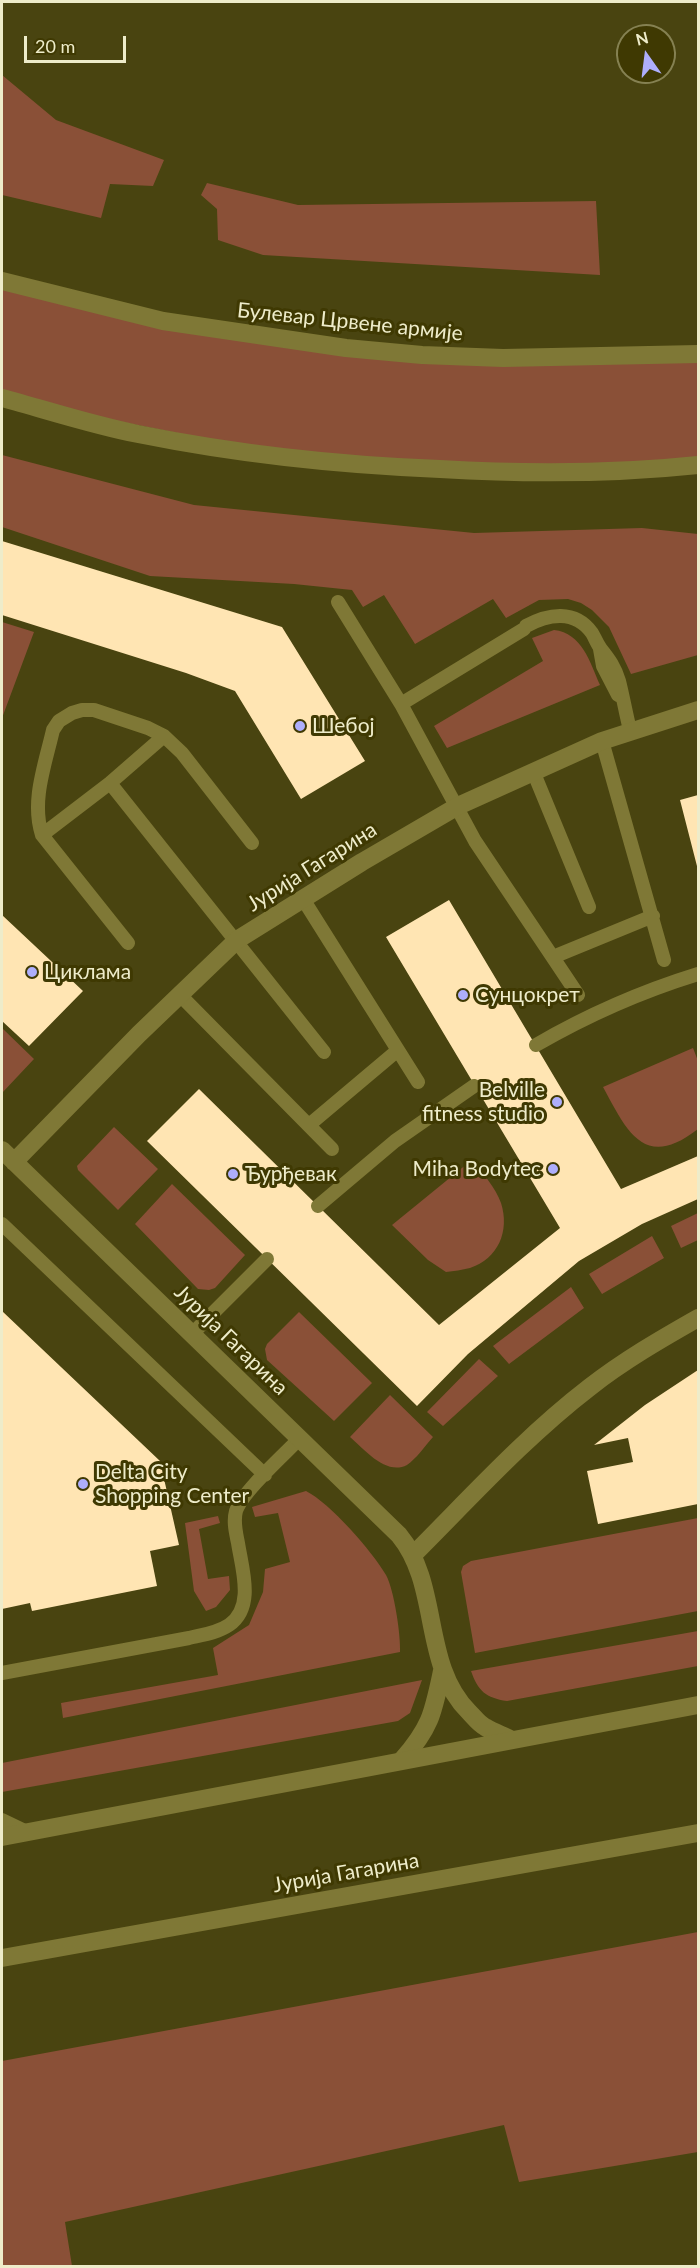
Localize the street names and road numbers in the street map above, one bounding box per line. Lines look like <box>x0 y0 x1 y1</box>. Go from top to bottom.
street label: Булевар Црвене армије <box>236 298 464 346</box>
street label: Јурија Гагарина <box>243 817 381 917</box>
street label: Јурија Гагарина <box>169 1280 293 1400</box>
street label: Јурија Гагарина <box>271 1848 421 1898</box>

